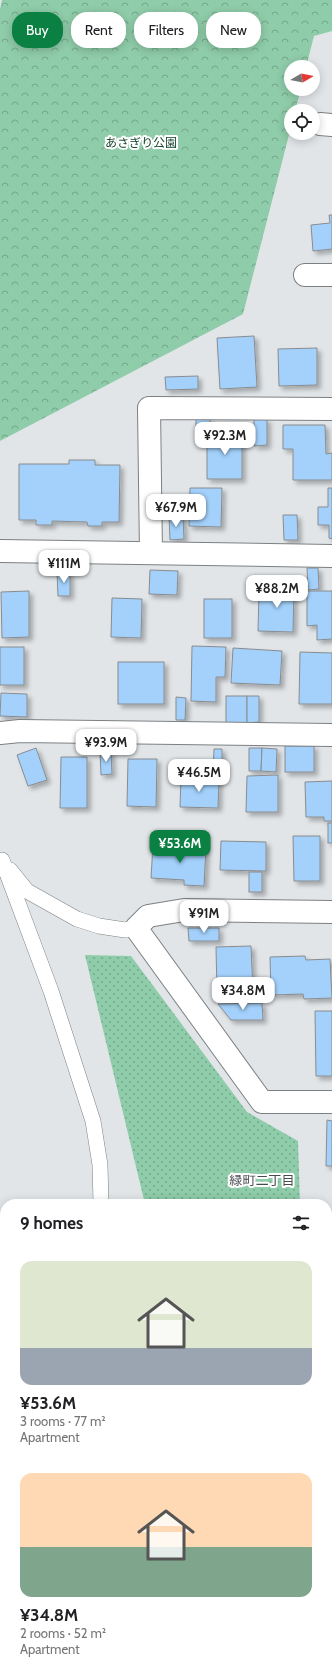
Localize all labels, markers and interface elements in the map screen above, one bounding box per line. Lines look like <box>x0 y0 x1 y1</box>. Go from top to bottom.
chip: Buy <box>12 12 63 48</box>
chip: Rent <box>71 12 126 48</box>
chip: Filters <box>134 12 198 48</box>
chip: New <box>206 12 261 48</box>
north arrow <box>284 60 320 96</box>
map controls <box>284 60 320 140</box>
button: locate <box>284 104 320 140</box>
park label: あさぎり公園 <box>105 135 177 150</box>
pin: ¥92.3M <box>192 422 258 456</box>
text: ¥92.3M <box>204 427 246 443</box>
pin: ¥67.9M <box>143 494 209 528</box>
text: ¥67.9M <box>155 499 197 515</box>
pin: ¥111M <box>36 550 92 584</box>
text: ¥111M <box>47 555 81 571</box>
pin: ¥88.2M <box>244 575 310 609</box>
text: ¥88.2M <box>255 580 299 596</box>
pin: ¥93.9M <box>73 729 139 763</box>
text: ¥93.9M <box>85 734 127 750</box>
pin: ¥46.5M <box>166 759 232 793</box>
text: ¥46.5M <box>177 764 221 780</box>
pin: ¥53.6M <box>147 830 213 864</box>
text: ¥53.6M <box>159 835 201 851</box>
pin: ¥91M <box>180 900 228 934</box>
text: ¥91M <box>189 905 219 921</box>
pin: ¥34.8M <box>210 977 276 1011</box>
text: ¥34.8M <box>221 982 265 998</box>
district label: 緑町二丁目 <box>229 1172 295 1188</box>
icon: filters <box>290 1212 312 1234</box>
text: 9 homes <box>20 1213 83 1233</box>
icon: home <box>130 1287 202 1359</box>
text: ¥53.6M <box>20 1393 76 1413</box>
text: 3 rooms · 77 m² <box>20 1413 106 1429</box>
text: Apartment <box>20 1429 80 1445</box>
icon: home <box>130 1499 202 1571</box>
text: ¥34.8M <box>20 1605 78 1625</box>
text: 2 rooms · 52 m² <box>20 1625 106 1641</box>
text: Apartment <box>20 1641 80 1657</box>

